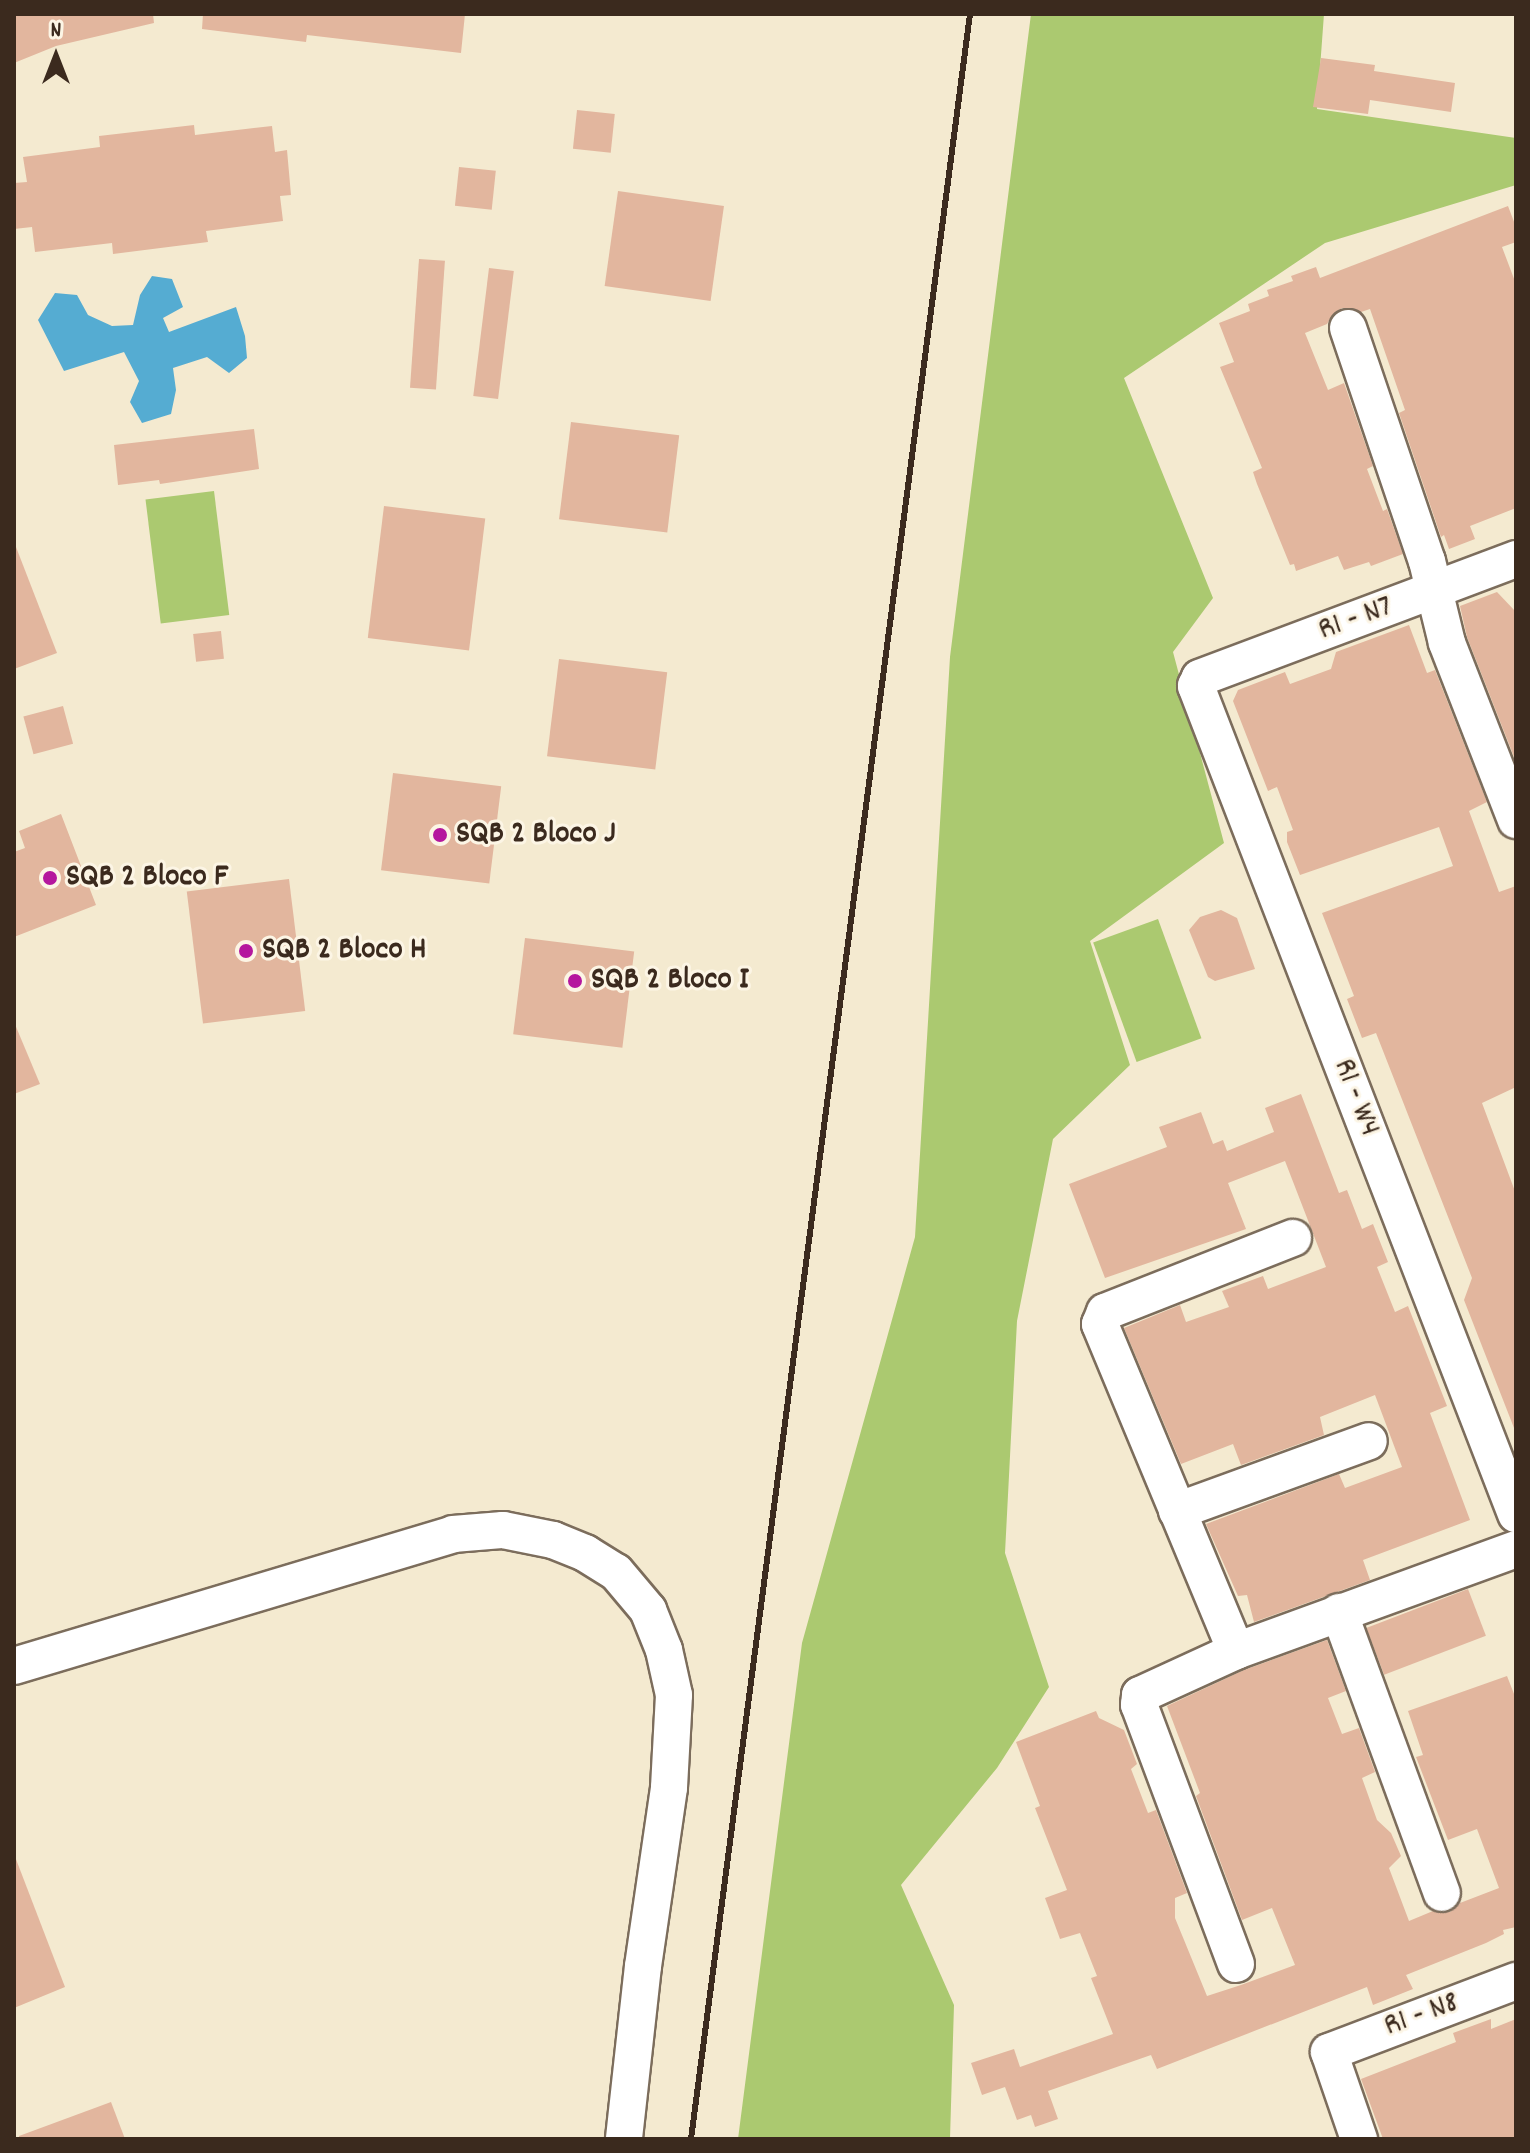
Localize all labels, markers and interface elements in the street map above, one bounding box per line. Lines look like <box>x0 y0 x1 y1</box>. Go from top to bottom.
north arrow <box>16 16 96 96</box>
text: N <box>51 16 61 47</box>
street label: R1 - N7 <box>1314 589 1398 651</box>
place label: SQB 2 Bloco J <box>456 816 616 854</box>
marker: SQB 2 Bloco J <box>431 826 449 844</box>
place label: SQB 2 Bloco F <box>66 859 228 897</box>
marker: SQB 2 Bloco F <box>41 869 59 887</box>
place label: SQB 2 Bloco H <box>262 932 426 970</box>
marker: SQB 2 Bloco H <box>237 942 255 960</box>
place label: SQB 2 Bloco I <box>591 962 749 1000</box>
marker: SQB 2 Bloco I <box>566 972 584 990</box>
street label: R1 - W4 <box>1323 1054 1387 1142</box>
street label: R1 - N8 <box>1379 1985 1465 2047</box>

